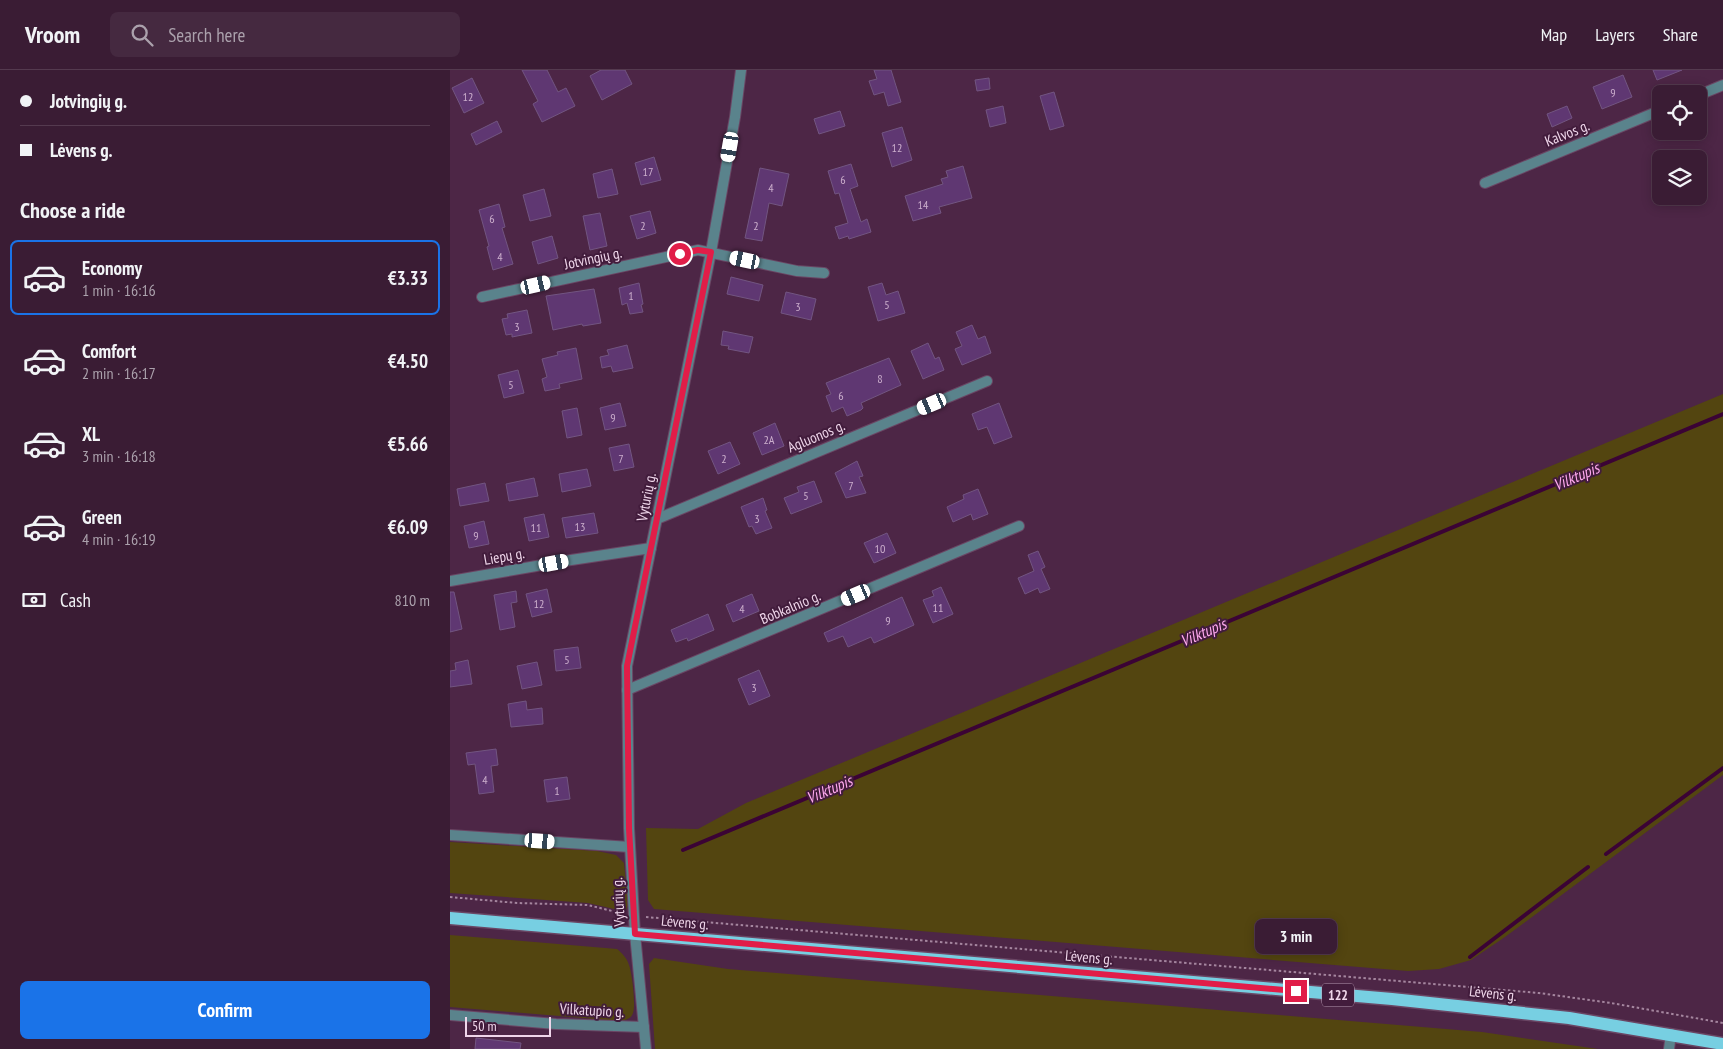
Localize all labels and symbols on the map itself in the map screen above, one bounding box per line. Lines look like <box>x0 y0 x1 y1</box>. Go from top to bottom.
house number: 9 <box>1610 85 1616 100</box>
house number: 12 <box>463 89 473 104</box>
street label: Kalvos g. <box>1542 115 1592 150</box>
car <box>720 131 739 163</box>
house number: 12 <box>892 140 902 155</box>
house number: 17 <box>643 164 653 179</box>
house number: 6 <box>840 172 846 187</box>
house number: 4 <box>768 180 774 195</box>
house number: 14 <box>918 197 929 212</box>
house number: 6 <box>489 211 495 226</box>
house number: 2 <box>640 218 646 233</box>
house number: 2 <box>753 218 759 233</box>
street label: Jotvingių g. <box>561 243 624 274</box>
route start <box>669 243 691 265</box>
house number: 4 <box>497 249 503 264</box>
car <box>728 250 761 270</box>
car <box>519 274 552 296</box>
house number: 1 <box>628 288 634 303</box>
house number: 5 <box>884 297 890 312</box>
house number: 3 <box>795 299 801 314</box>
house number: 3 <box>514 319 520 334</box>
house number: 8 <box>877 371 883 386</box>
house number: 5 <box>508 377 514 392</box>
house number: 6 <box>838 388 844 403</box>
car <box>915 391 948 417</box>
house number: 9 <box>610 410 616 425</box>
street label: Agluonos g. <box>785 415 848 457</box>
house number: 2A <box>763 432 775 447</box>
house number: 7 <box>618 451 624 466</box>
house number: 2 <box>721 451 727 466</box>
water label: Vilktupis <box>1550 457 1603 495</box>
street label: Vyturių g. <box>632 471 660 524</box>
house number: 7 <box>848 478 854 493</box>
house number: 5 <box>803 488 809 503</box>
house number: 3 <box>754 511 760 526</box>
house number: 13 <box>575 519 585 534</box>
house number: 11 <box>531 520 541 535</box>
house number: 9 <box>473 528 479 543</box>
house number: 10 <box>875 541 885 556</box>
street label: Liepų g. <box>482 543 526 569</box>
car <box>537 553 570 573</box>
car <box>839 582 872 608</box>
street label: Bobkalnio g. <box>757 586 823 628</box>
house number: 12 <box>534 596 544 611</box>
house number: 11 <box>933 600 943 615</box>
house number: 4 <box>739 601 745 616</box>
house number: 9 <box>885 613 891 628</box>
water label: Vilktupis <box>1177 613 1230 651</box>
house number: 5 <box>564 652 570 667</box>
house number: 3 <box>751 680 757 695</box>
water label: Vilktupis <box>803 770 856 808</box>
house number: 4 <box>482 772 488 787</box>
house number: 1 <box>554 783 560 798</box>
car <box>524 832 555 850</box>
street label: Vyturių g. <box>607 877 629 928</box>
street label: Lėvens g. <box>661 910 710 934</box>
callout: 3 min <box>1255 918 1337 954</box>
street label: Lėvens g. <box>1065 945 1114 969</box>
route end <box>1285 980 1307 1002</box>
street label: Lėvens g. <box>1468 981 1518 1005</box>
road number: 122 <box>1322 984 1354 1006</box>
street label: Vilkatupio g. <box>558 999 625 1021</box>
scale bar <box>465 1014 551 1037</box>

